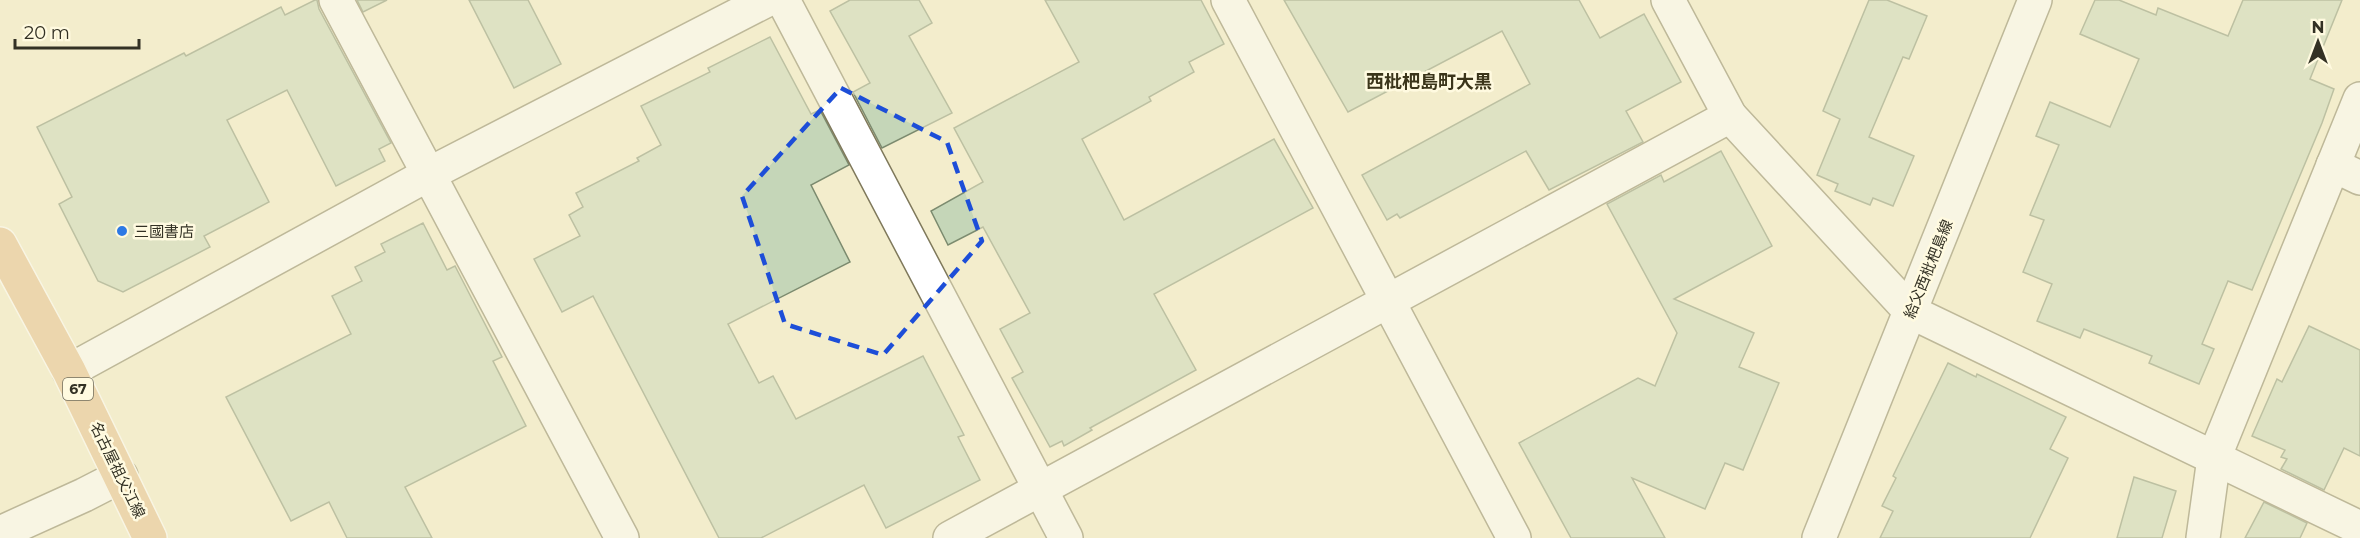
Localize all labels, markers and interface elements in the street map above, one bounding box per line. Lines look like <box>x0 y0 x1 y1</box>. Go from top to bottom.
scale bar <box>15 12 140 50</box>
north arrow <box>2288 12 2348 72</box>
text: N <box>2312 18 2324 37</box>
text: 20 m <box>24 22 70 44</box>
district label: 西枇杷島町大黒 <box>1366 71 1492 93</box>
street label: 給父西枇杷島線 <box>1900 217 1956 321</box>
place label: 三國書店 <box>134 222 194 241</box>
marker: 三國書店 <box>115 224 129 238</box>
road number: 67 <box>63 378 93 400</box>
street label: 名古屋祖父江線 <box>86 419 150 521</box>

